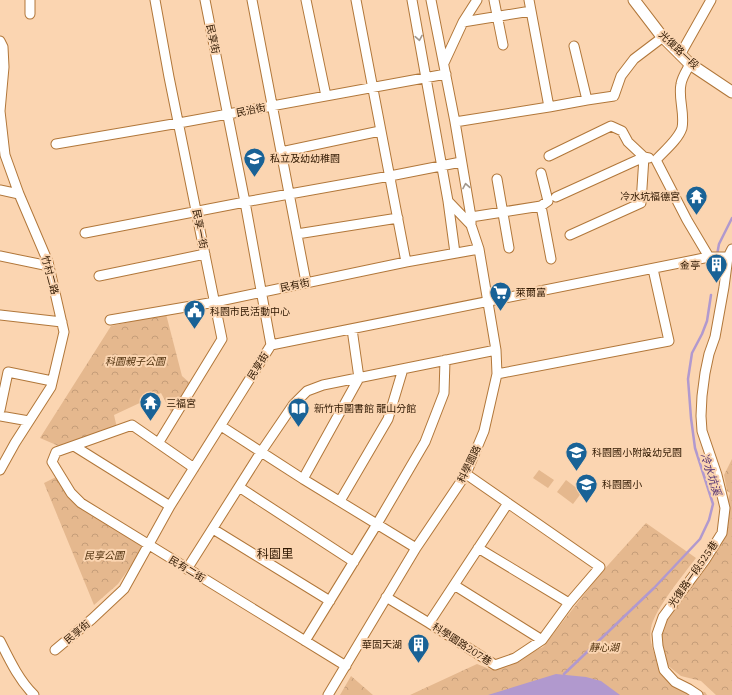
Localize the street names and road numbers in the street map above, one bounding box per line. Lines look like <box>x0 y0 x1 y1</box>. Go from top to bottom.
street label: 民享街 <box>204 23 222 55</box>
street label: 光復路一段 <box>656 28 702 72</box>
street label: 民治街 <box>235 101 267 119</box>
street label: 民享一街 <box>190 208 210 250</box>
street label: 竹村二路 <box>39 254 61 296</box>
street label: 民有街 <box>279 276 311 294</box>
street label: 民享街 <box>245 350 271 382</box>
street label: 科學園路 <box>454 443 484 485</box>
street label: 光復路一段525巷 <box>665 538 721 610</box>
street label: 民有二街 <box>167 553 207 585</box>
street label: 民享街 <box>61 617 93 647</box>
street label: 科學園路207巷 <box>430 620 494 668</box>

